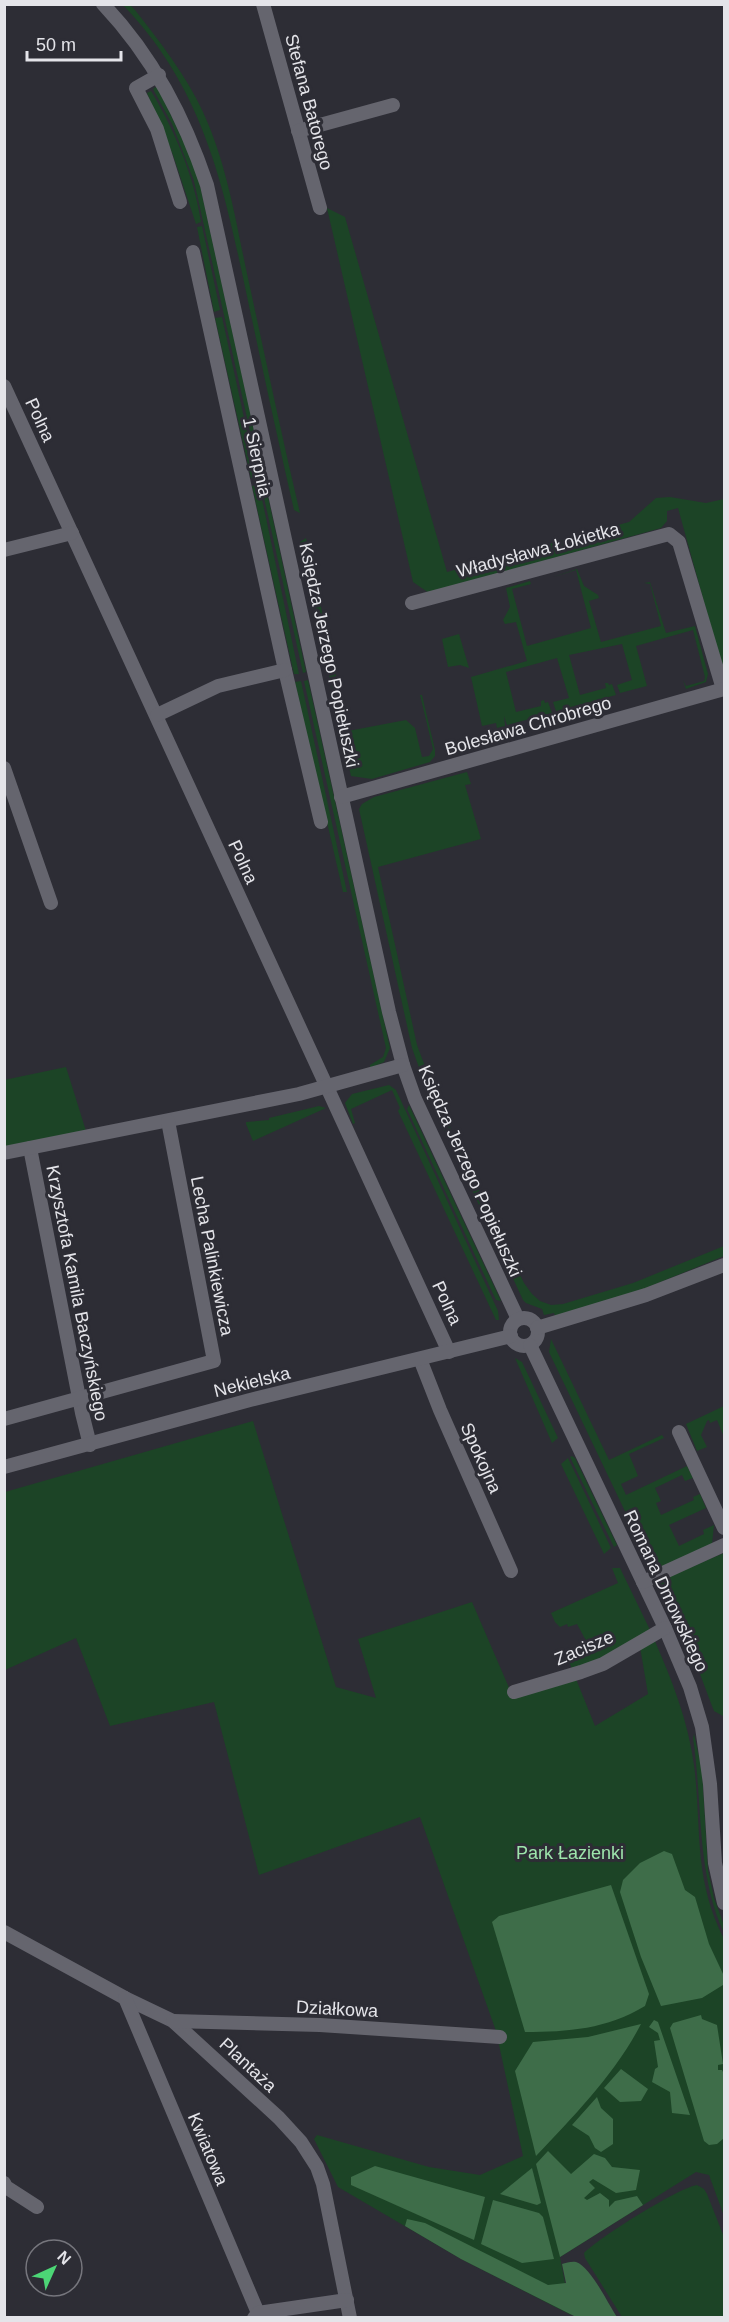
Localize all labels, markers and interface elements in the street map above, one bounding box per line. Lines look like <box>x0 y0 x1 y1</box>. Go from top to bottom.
scale bar <box>27 24 122 62</box>
street label: Stefana Batorego <box>281 32 337 172</box>
text: 50 m <box>36 35 76 55</box>
street label: Polna <box>21 395 59 446</box>
street label: 1 Sierpnia <box>239 415 275 500</box>
street label: Władysława Łokietka <box>454 518 623 581</box>
street label: Księdza Jerzego Popiełuszki <box>295 541 363 769</box>
street label: Bolesława Chrobrego <box>443 693 613 759</box>
street label: Polna <box>224 837 262 888</box>
street label: Księdza Jerzego Popiełuszki <box>414 1062 526 1280</box>
street label: Krzysztofa Kamila Baczyńskiego <box>42 1163 112 1423</box>
street label: Lecha Palinkiewicza <box>187 1175 237 1338</box>
street label: Polna <box>428 1278 466 1329</box>
street label: Nekielska <box>212 1363 293 1401</box>
street label: Spokojna <box>457 1420 506 1497</box>
street label: Romana Dmowskiego <box>620 1507 712 1675</box>
street label: Zacisze <box>552 1627 616 1669</box>
park label: Park Łazienki <box>516 1843 624 1863</box>
street label: Działkowa <box>296 1997 379 2021</box>
street label: Plantaża <box>216 2034 281 2097</box>
street label: Kwiatowa <box>184 2110 233 2189</box>
north arrow <box>24 2238 84 2298</box>
text: N <box>54 2248 74 2268</box>

